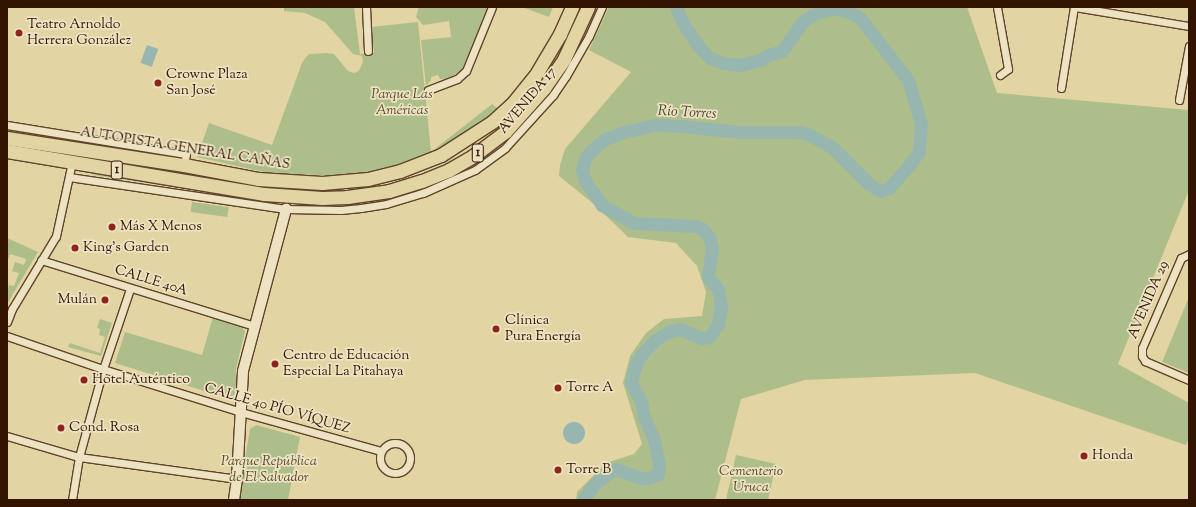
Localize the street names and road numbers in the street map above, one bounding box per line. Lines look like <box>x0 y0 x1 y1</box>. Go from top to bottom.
street label: AVENIDA 17 <box>495 64 561 138</box>
street label: AUTOPISTA GENERAL CAÑAS <box>79 124 291 174</box>
road number: 1 <box>471 142 485 164</box>
road number: 1 <box>110 159 124 181</box>
street label: AVENIDA 29 <box>1125 259 1173 341</box>
street label: CALLE 40A <box>112 262 190 300</box>
street label: CALLE 40 PÍO VÍQUEZ <box>202 380 352 438</box>

